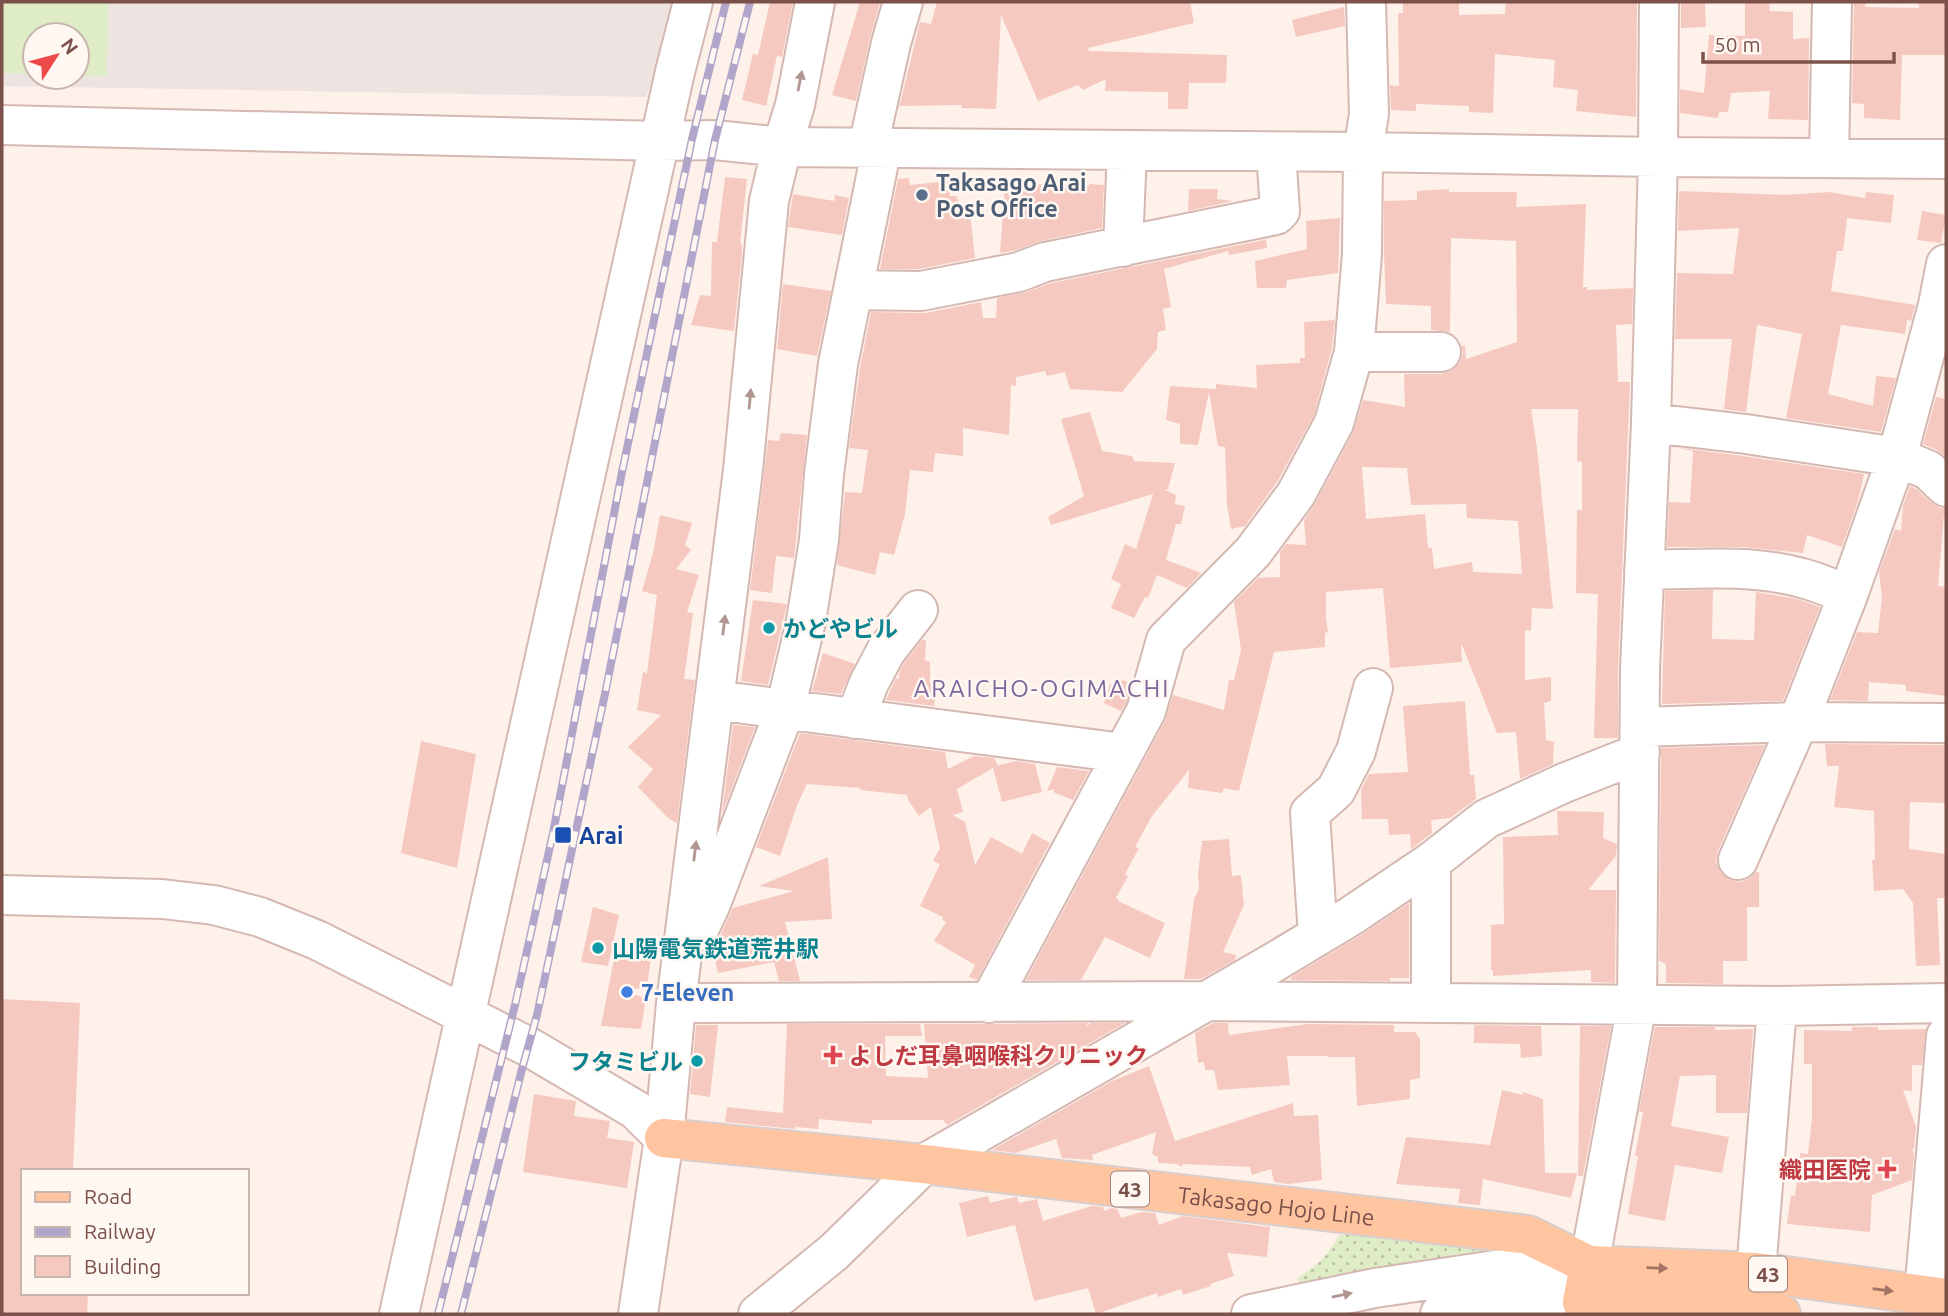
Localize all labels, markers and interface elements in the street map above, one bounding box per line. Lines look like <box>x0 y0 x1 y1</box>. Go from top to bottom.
north arrow <box>21 21 91 91</box>
scale bar <box>1703 21 1894 65</box>
text: 50 m <box>1714 32 1761 56</box>
text: N <box>57 34 83 58</box>
one-way arrow <box>795 70 806 92</box>
place label: Takasago Arai Post Office <box>936 170 1087 221</box>
marker: Takasago Arai Post Office <box>914 187 930 203</box>
one-way arrow <box>745 388 756 410</box>
one-way arrow <box>718 614 729 636</box>
place label: かどやビル <box>783 616 898 641</box>
marker: かどやビル <box>761 620 777 636</box>
district label: ARAICHO-OGIMACHI <box>914 675 1170 702</box>
place label: Arai <box>579 823 623 848</box>
marker: Arai <box>553 825 573 845</box>
one-way arrow <box>690 839 701 861</box>
place label: 山陽電気鉄道荒井駅 <box>612 936 819 961</box>
marker: 山陽電気鉄道荒井駅 <box>590 940 606 956</box>
place label: 7-Eleven <box>641 980 734 1005</box>
marker: 7-Eleven <box>619 984 635 1000</box>
place label: よしだ耳鼻咽喉科クリニック <box>849 1043 1148 1068</box>
marker: よしだ耳鼻咽喉科クリニック <box>823 1045 843 1065</box>
place label: フタミビル <box>568 1049 683 1074</box>
marker: フタミビル <box>689 1053 705 1069</box>
place label: 織田医院 <box>1779 1157 1871 1182</box>
marker: 織田医院 <box>1877 1159 1897 1179</box>
legend <box>21 1169 248 1295</box>
road number: 43 <box>1111 1172 1149 1206</box>
street label: Takasago Hojo Line <box>1177 1181 1376 1229</box>
text: Road <box>84 1184 132 1208</box>
text: Railway <box>84 1219 156 1243</box>
text: Building <box>84 1254 161 1278</box>
road number: 43 <box>1749 1256 1787 1292</box>
one-way arrow <box>1646 1262 1668 1273</box>
one-way arrow <box>1873 1284 1895 1295</box>
one-way arrow <box>1331 1290 1353 1301</box>

